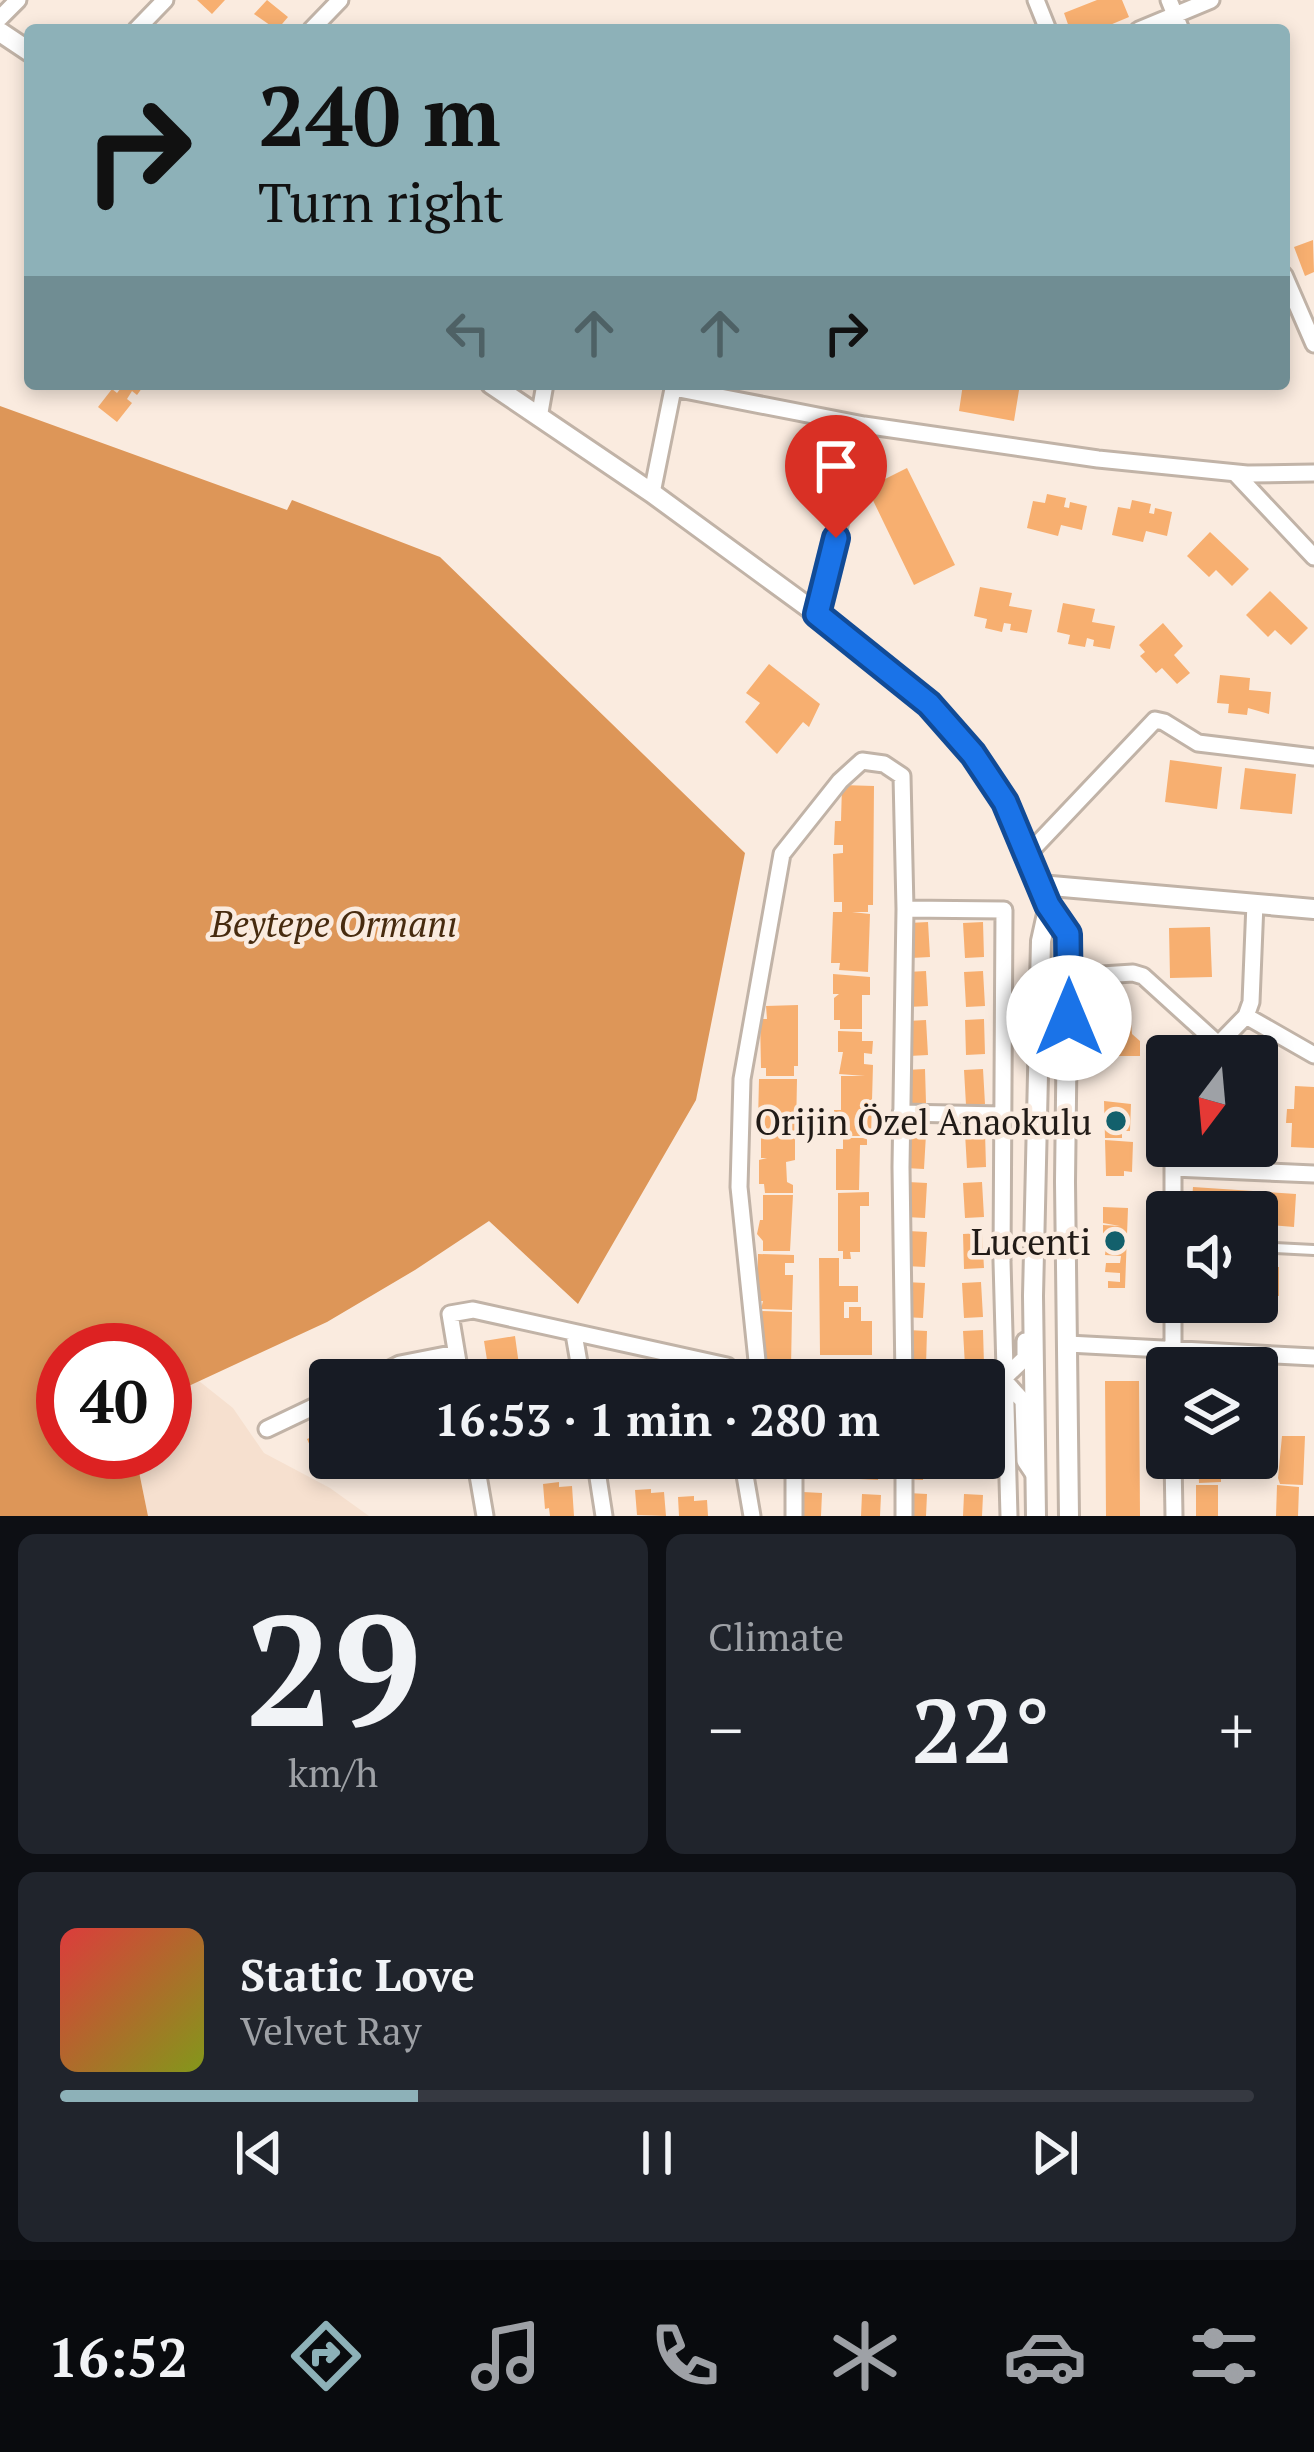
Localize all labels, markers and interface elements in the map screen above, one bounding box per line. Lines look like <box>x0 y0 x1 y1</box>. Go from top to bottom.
text: 240 m <box>258 59 501 170</box>
icon: right <box>60 72 216 228</box>
text: Turn right <box>258 166 504 237</box>
icon: left <box>435 300 501 366</box>
icon: ahead <box>561 300 627 366</box>
icon: ahead <box>687 300 753 366</box>
icon: right <box>813 300 879 366</box>
pin <box>785 415 887 538</box>
icon: arrive <box>803 433 869 499</box>
park label: Beytepe Ormanı <box>210 900 457 947</box>
position arrow <box>1006 955 1132 1081</box>
north arrow <box>1146 1035 1278 1167</box>
map controls <box>1146 1035 1278 1479</box>
place label: Orijin Özel Anaokulu <box>754 1098 1092 1145</box>
marker: Orijin Özel Anaokulu <box>1103 1108 1129 1134</box>
button: sound <box>1146 1191 1278 1323</box>
place label: Lucenti <box>971 1218 1091 1265</box>
marker: Lucenti <box>1102 1228 1128 1254</box>
speed limit sign: 40 <box>36 1323 192 1479</box>
button: layers <box>1146 1347 1278 1479</box>
text: 16:53 · 1 min · 280 m <box>434 1389 880 1449</box>
text: 29 <box>245 1564 421 1771</box>
text: Climate <box>708 1610 844 1662</box>
text: 22° <box>912 1669 1050 1789</box>
text: − <box>708 1685 743 1773</box>
text: + <box>1219 1685 1254 1773</box>
text: km/h <box>288 1746 378 1798</box>
text: Static Love <box>240 1944 475 2004</box>
text: Velvet Ray <box>240 2004 421 2056</box>
icon: previous <box>226 2120 292 2186</box>
icon: pause <box>624 2120 690 2186</box>
icon: next <box>1022 2120 1088 2186</box>
icon: directions <box>284 2314 368 2398</box>
icon: music <box>464 2314 548 2398</box>
icon: phone <box>643 2314 727 2398</box>
icon: climate <box>823 2314 907 2398</box>
icon: car <box>1003 2314 1087 2398</box>
icon: filters <box>1182 2314 1266 2398</box>
text: 16:52 <box>48 2321 188 2392</box>

